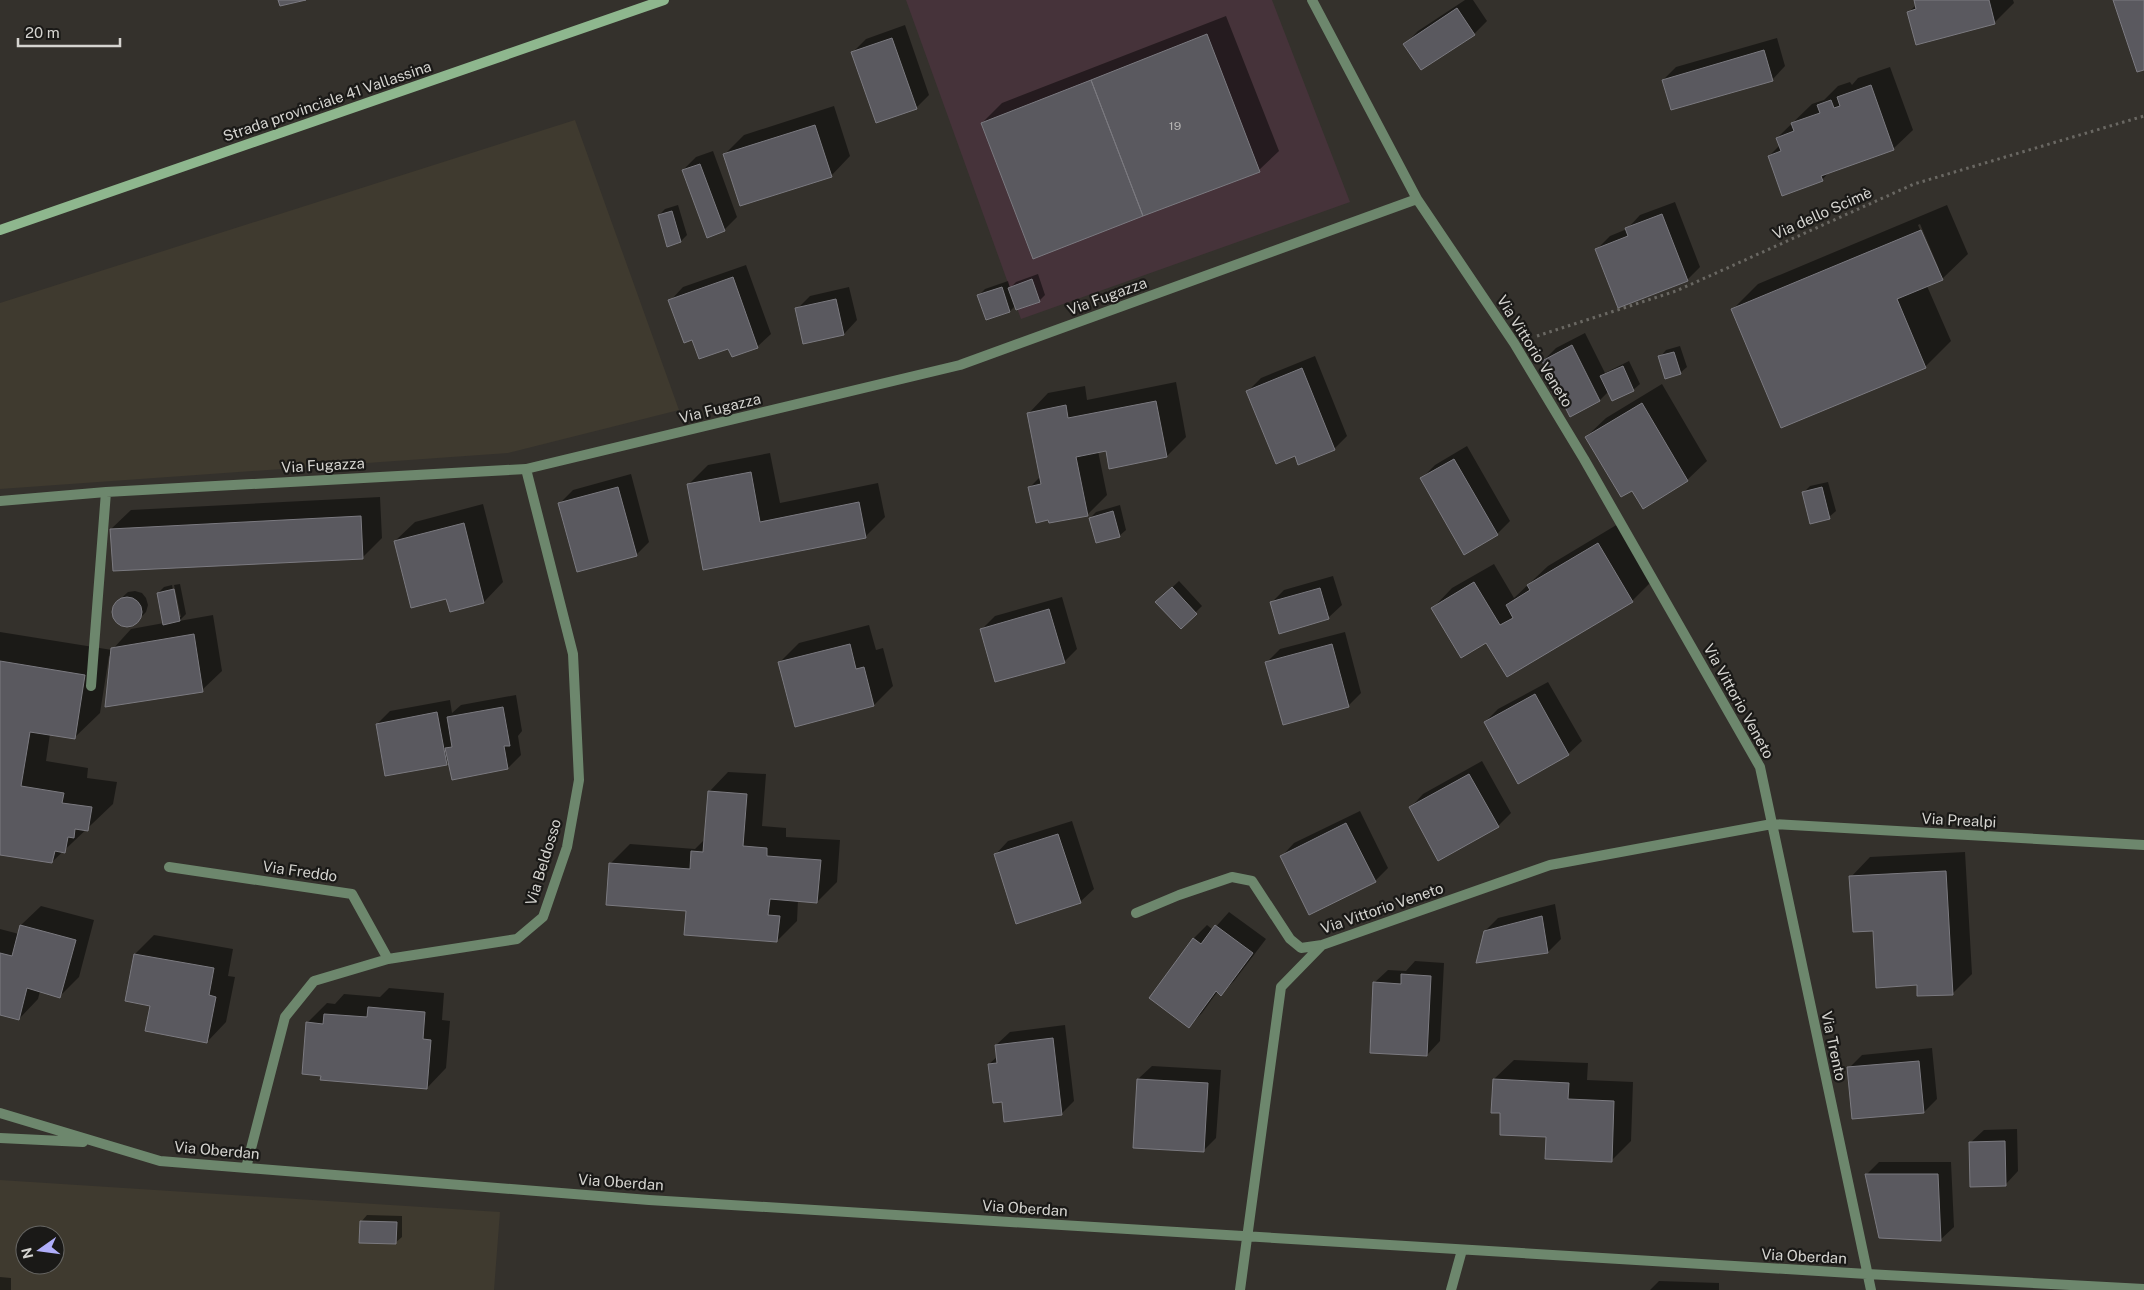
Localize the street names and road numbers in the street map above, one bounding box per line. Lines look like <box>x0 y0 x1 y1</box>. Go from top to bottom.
street label: Strada provinciale 41 Vallassina <box>221 57 433 145</box>
street label: Via dello Scimè <box>1770 183 1874 243</box>
street label: Via Fugazza <box>1065 274 1149 318</box>
street label: Via Vittorio Veneto <box>1494 292 1576 410</box>
street label: Via Fugazza <box>677 390 763 426</box>
street label: Via Fugazza <box>281 454 365 476</box>
street label: Via Vittorio Veneto <box>1700 641 1778 761</box>
street label: Via Prealpi <box>1921 810 1997 830</box>
street label: Via Beldosso <box>522 817 564 907</box>
street label: Via Freddo <box>262 857 338 885</box>
street label: Via Vittorio Veneto <box>1318 879 1446 937</box>
street label: Via Trento <box>1818 1010 1850 1082</box>
street label: Via Oberdan <box>174 1138 260 1162</box>
street label: Via Oberdan <box>578 1171 664 1193</box>
street label: Via Oberdan <box>982 1197 1068 1219</box>
street label: Via Oberdan <box>1761 1245 1847 1267</box>

